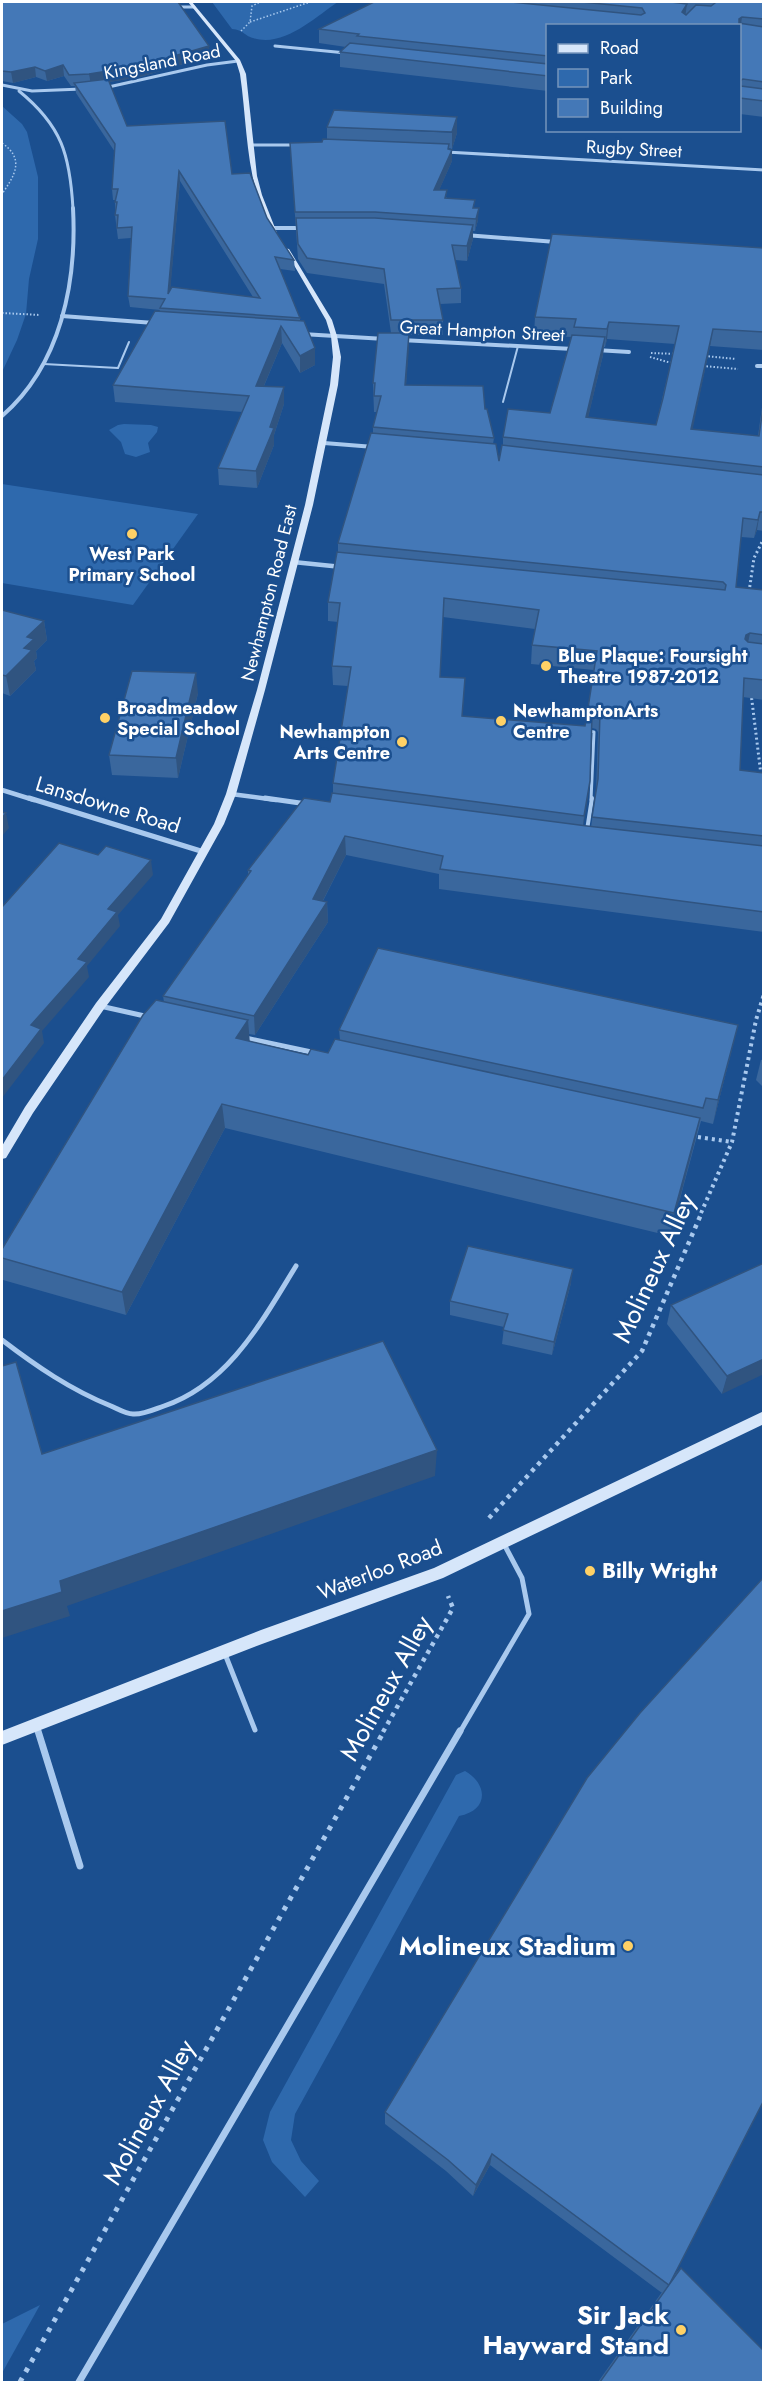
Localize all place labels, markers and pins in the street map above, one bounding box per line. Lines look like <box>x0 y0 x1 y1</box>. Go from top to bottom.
marker: West Park Primary School <box>125 527 139 541</box>
place label: West Park Primary School <box>69 541 195 588</box>
place label: Blue Plaque: Foursight Theatre 1987-2012 <box>558 643 748 690</box>
marker: Blue Plaque: Foursight Theatre 1987-2012 <box>539 659 553 673</box>
place label: Broadmeadow Special School <box>117 695 240 742</box>
place label: NewhamptonArts Centre <box>513 698 658 745</box>
marker: Broadmeadow Special School <box>98 711 112 725</box>
marker: NewhamptonArts Centre <box>494 714 508 728</box>
place label: Newhampton Arts Centre <box>279 719 390 766</box>
marker: Newhampton Arts Centre <box>395 735 409 749</box>
place label: Billy Wright <box>602 1556 717 1586</box>
marker: Billy Wright <box>583 1564 597 1578</box>
place label: Molineux Stadium <box>399 1927 616 1965</box>
marker: Molineux Stadium <box>621 1939 635 1953</box>
place label: Sir Jack Hayward Stand <box>483 2296 669 2364</box>
marker: Sir Jack Hayward Stand <box>674 2323 688 2337</box>

